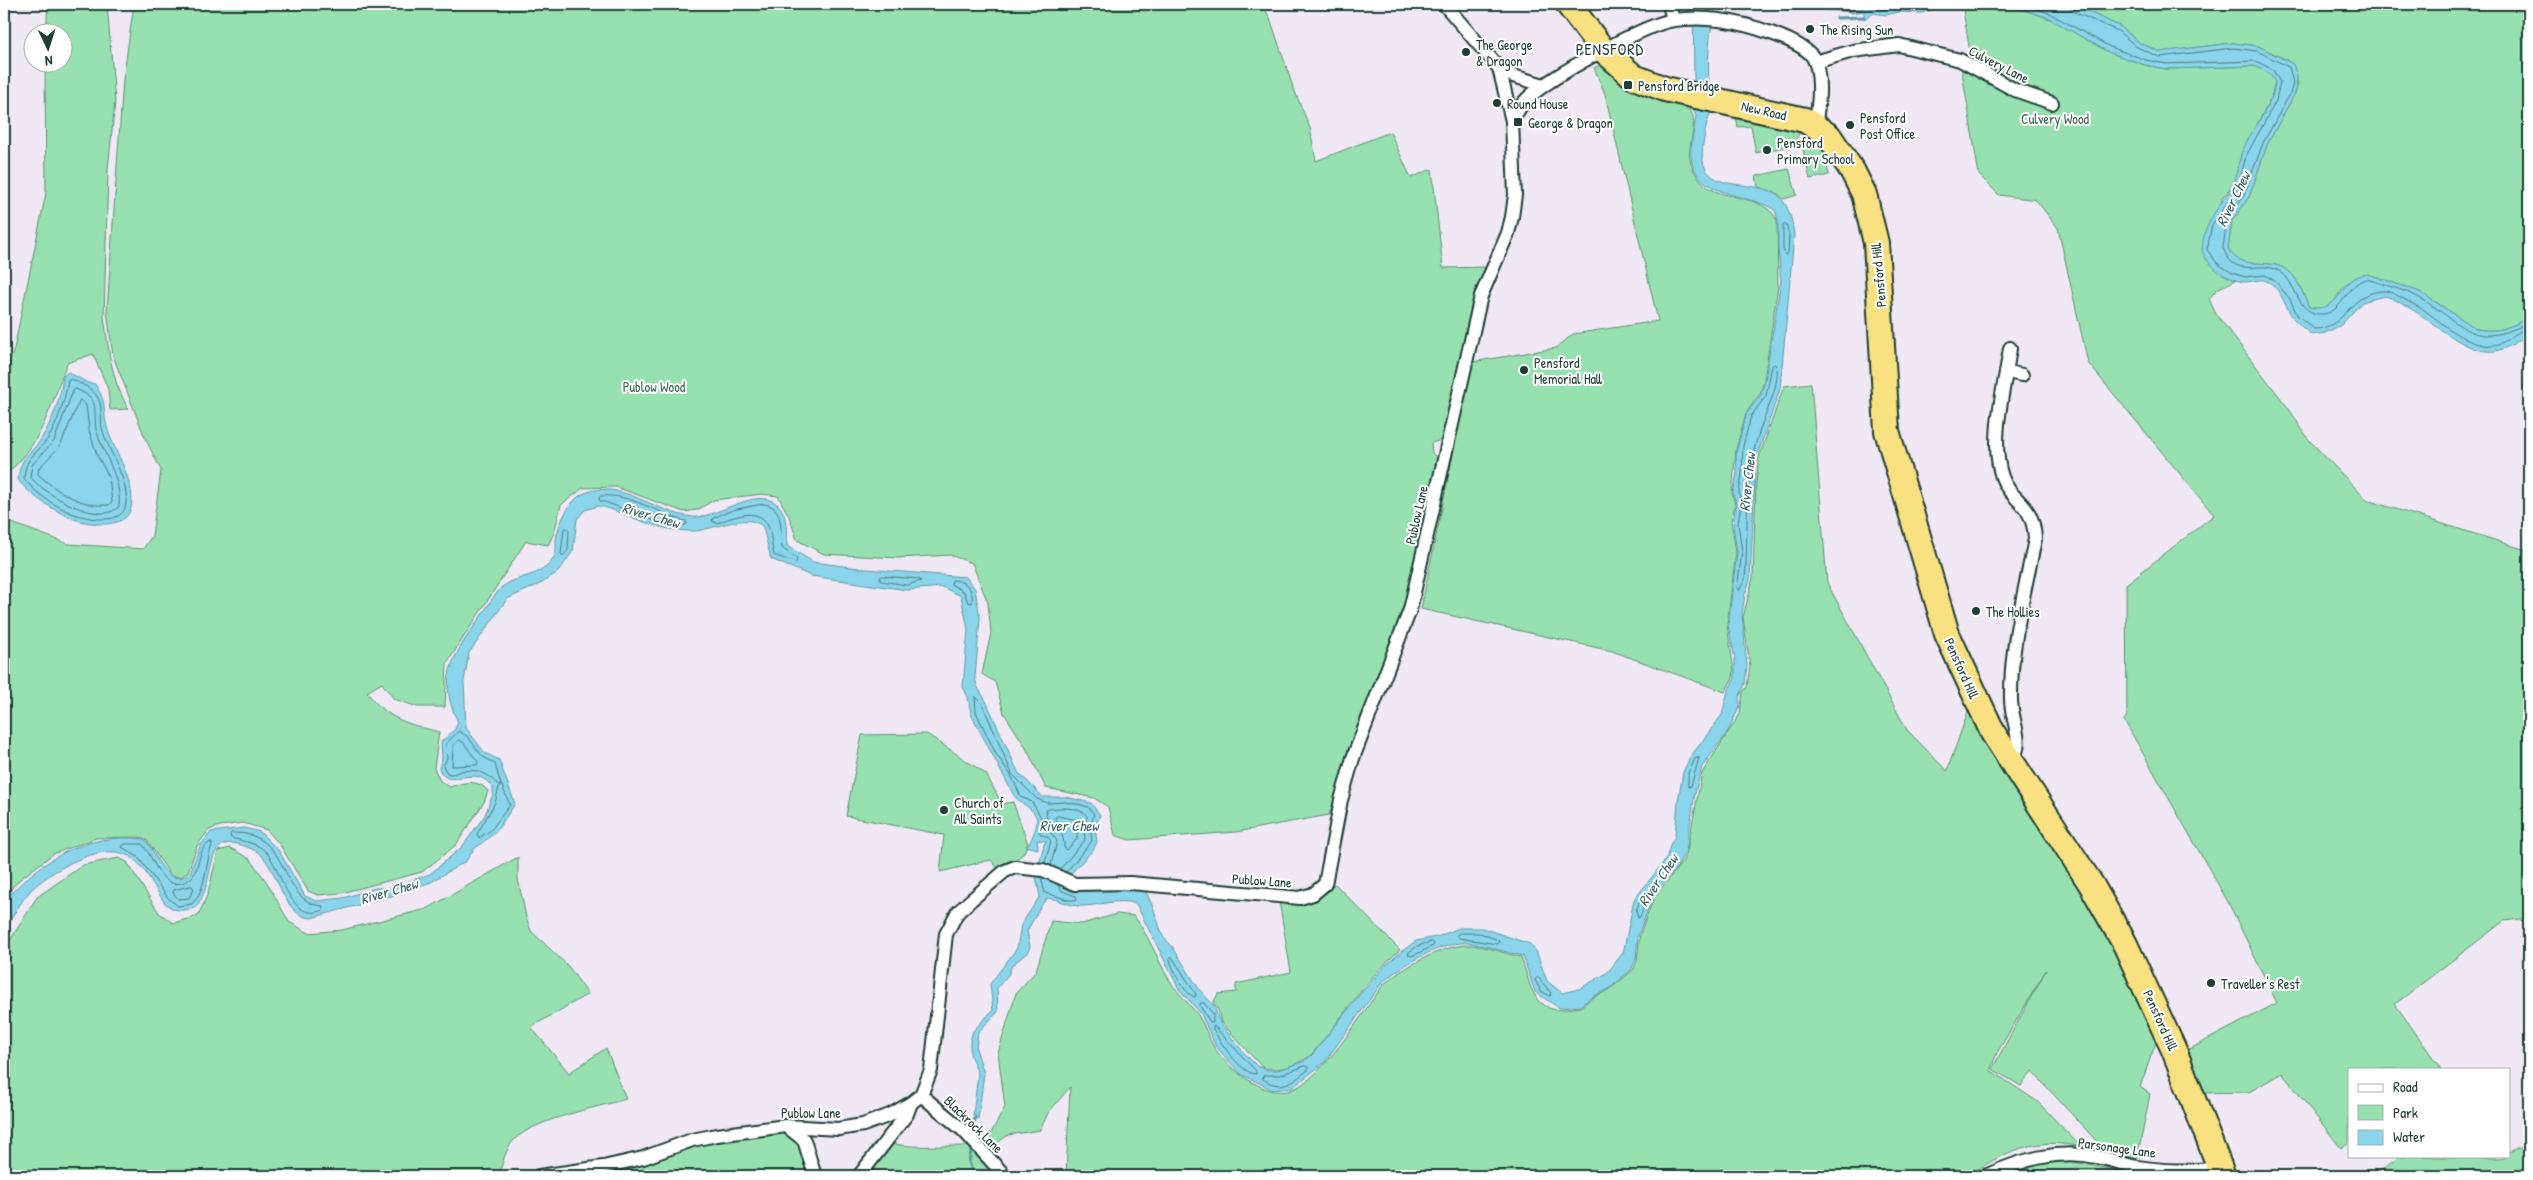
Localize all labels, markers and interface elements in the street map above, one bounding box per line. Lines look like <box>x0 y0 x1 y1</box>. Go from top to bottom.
place label: The Rising Sun <box>1820 20 1893 40</box>
north arrow <box>22 22 72 72</box>
marker: The Rising Sun <box>1804 23 1816 35</box>
place label: The George & Dragon <box>1476 35 1533 71</box>
district label: PENSFORD <box>1576 38 1644 60</box>
street label: Culvery Lane <box>1965 41 2033 88</box>
marker: The George & Dragon <box>1460 46 1472 58</box>
text: N <box>44 52 53 71</box>
place label: Pensford Bridge <box>1638 76 1720 96</box>
marker: Pensford Bridge <box>1622 79 1634 91</box>
place label: Round House <box>1507 94 1569 113</box>
street label: New Road <box>1740 96 1789 125</box>
marker: Round House <box>1491 97 1503 109</box>
place label: Pensford Post Office <box>1860 108 1916 143</box>
park label: Culvery Wood <box>2021 109 2090 129</box>
place label: George & Dragon <box>1528 113 1613 133</box>
marker: George & Dragon <box>1512 116 1524 128</box>
marker: Pensford Post Office <box>1844 119 1856 131</box>
place label: Pensford Primary School <box>1777 133 1855 169</box>
marker: Pensford Primary School <box>1761 144 1773 156</box>
water label: River Chew <box>2211 166 2256 230</box>
street label: Pensford Hill <box>1866 241 1890 308</box>
place label: Pensford Memorial Hall <box>1534 353 1603 388</box>
marker: Pensford Memorial Hall <box>1518 364 1530 376</box>
park label: Publow Wood <box>623 377 686 396</box>
water label: River Chew <box>1733 450 1761 512</box>
street label: Publow Lane <box>1400 483 1432 546</box>
water label: River Chew <box>620 497 684 534</box>
place label: The Hollies <box>1986 602 2040 621</box>
marker: The Hollies <box>1970 605 1982 617</box>
street label: Pensford Hill <box>1940 635 1984 702</box>
place label: Church of All Saints <box>954 793 1004 828</box>
marker: Church of All Saints <box>938 804 950 816</box>
water label: River Chew <box>1040 815 1100 836</box>
water label: River Chew <box>1633 848 1684 910</box>
street label: Publow Lane <box>1232 868 1293 892</box>
water label: River Chew <box>358 872 422 909</box>
place label: Traveller's Rest <box>2221 974 2300 993</box>
marker: Traveller's Rest <box>2205 977 2217 989</box>
street label: Pensford Hill <box>2139 987 2183 1054</box>
legend <box>2348 1068 2510 1158</box>
text: Road <box>2393 1076 2418 1097</box>
street label: Blackrock Lane <box>940 1091 1008 1157</box>
text: Park <box>2393 1102 2418 1123</box>
street label: Publow Lane <box>781 1103 841 1122</box>
text: Water <box>2393 1126 2425 1147</box>
street label: Parsonage Lane <box>2077 1132 2157 1163</box>

